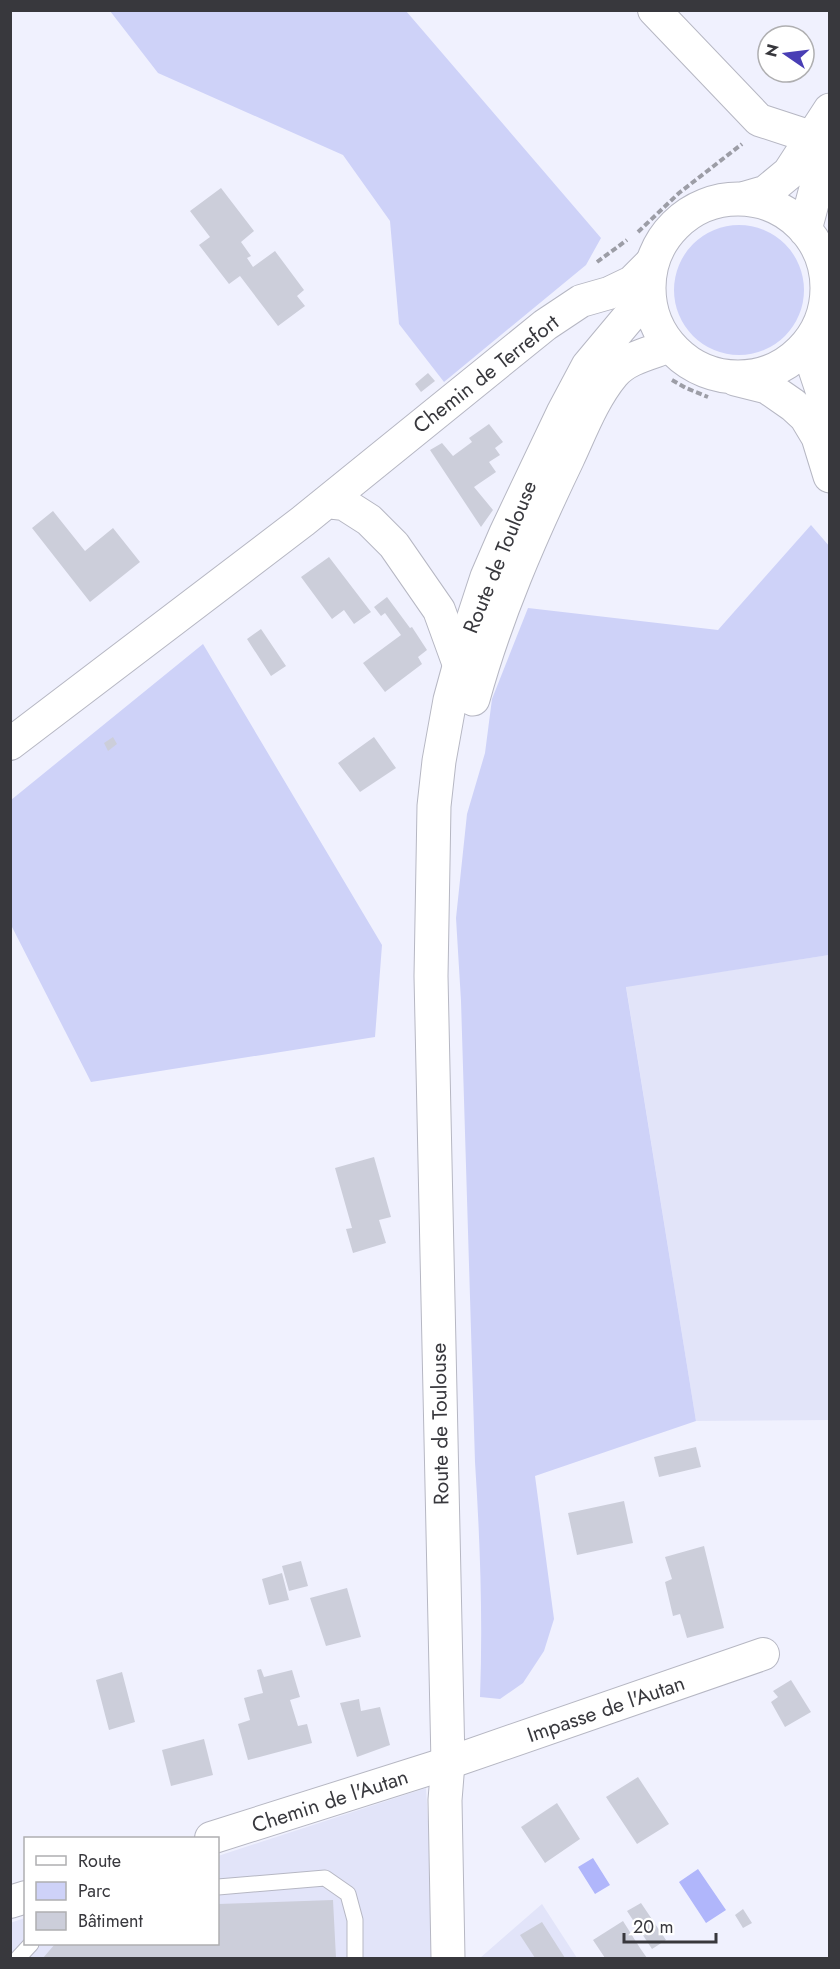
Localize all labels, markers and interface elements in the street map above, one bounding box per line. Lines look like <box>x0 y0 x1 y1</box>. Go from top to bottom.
north arrow <box>756 24 816 84</box>
text: N <box>759 42 785 59</box>
street label: Chemin de Terrefort <box>407 308 565 440</box>
street label: Route de Toulouse <box>456 476 544 638</box>
street label: Route de Toulouse <box>424 1342 456 1505</box>
street label: Impasse de l'Autan <box>523 1668 689 1750</box>
street label: Chemin de l'Autan <box>248 1762 412 1840</box>
legend <box>24 1837 219 1945</box>
text: Route <box>78 1848 121 1874</box>
text: Parc <box>78 1878 111 1904</box>
scale bar <box>624 1906 716 1944</box>
text: Bâtiment <box>78 1908 144 1934</box>
text: 20 m <box>633 1914 673 1940</box>

